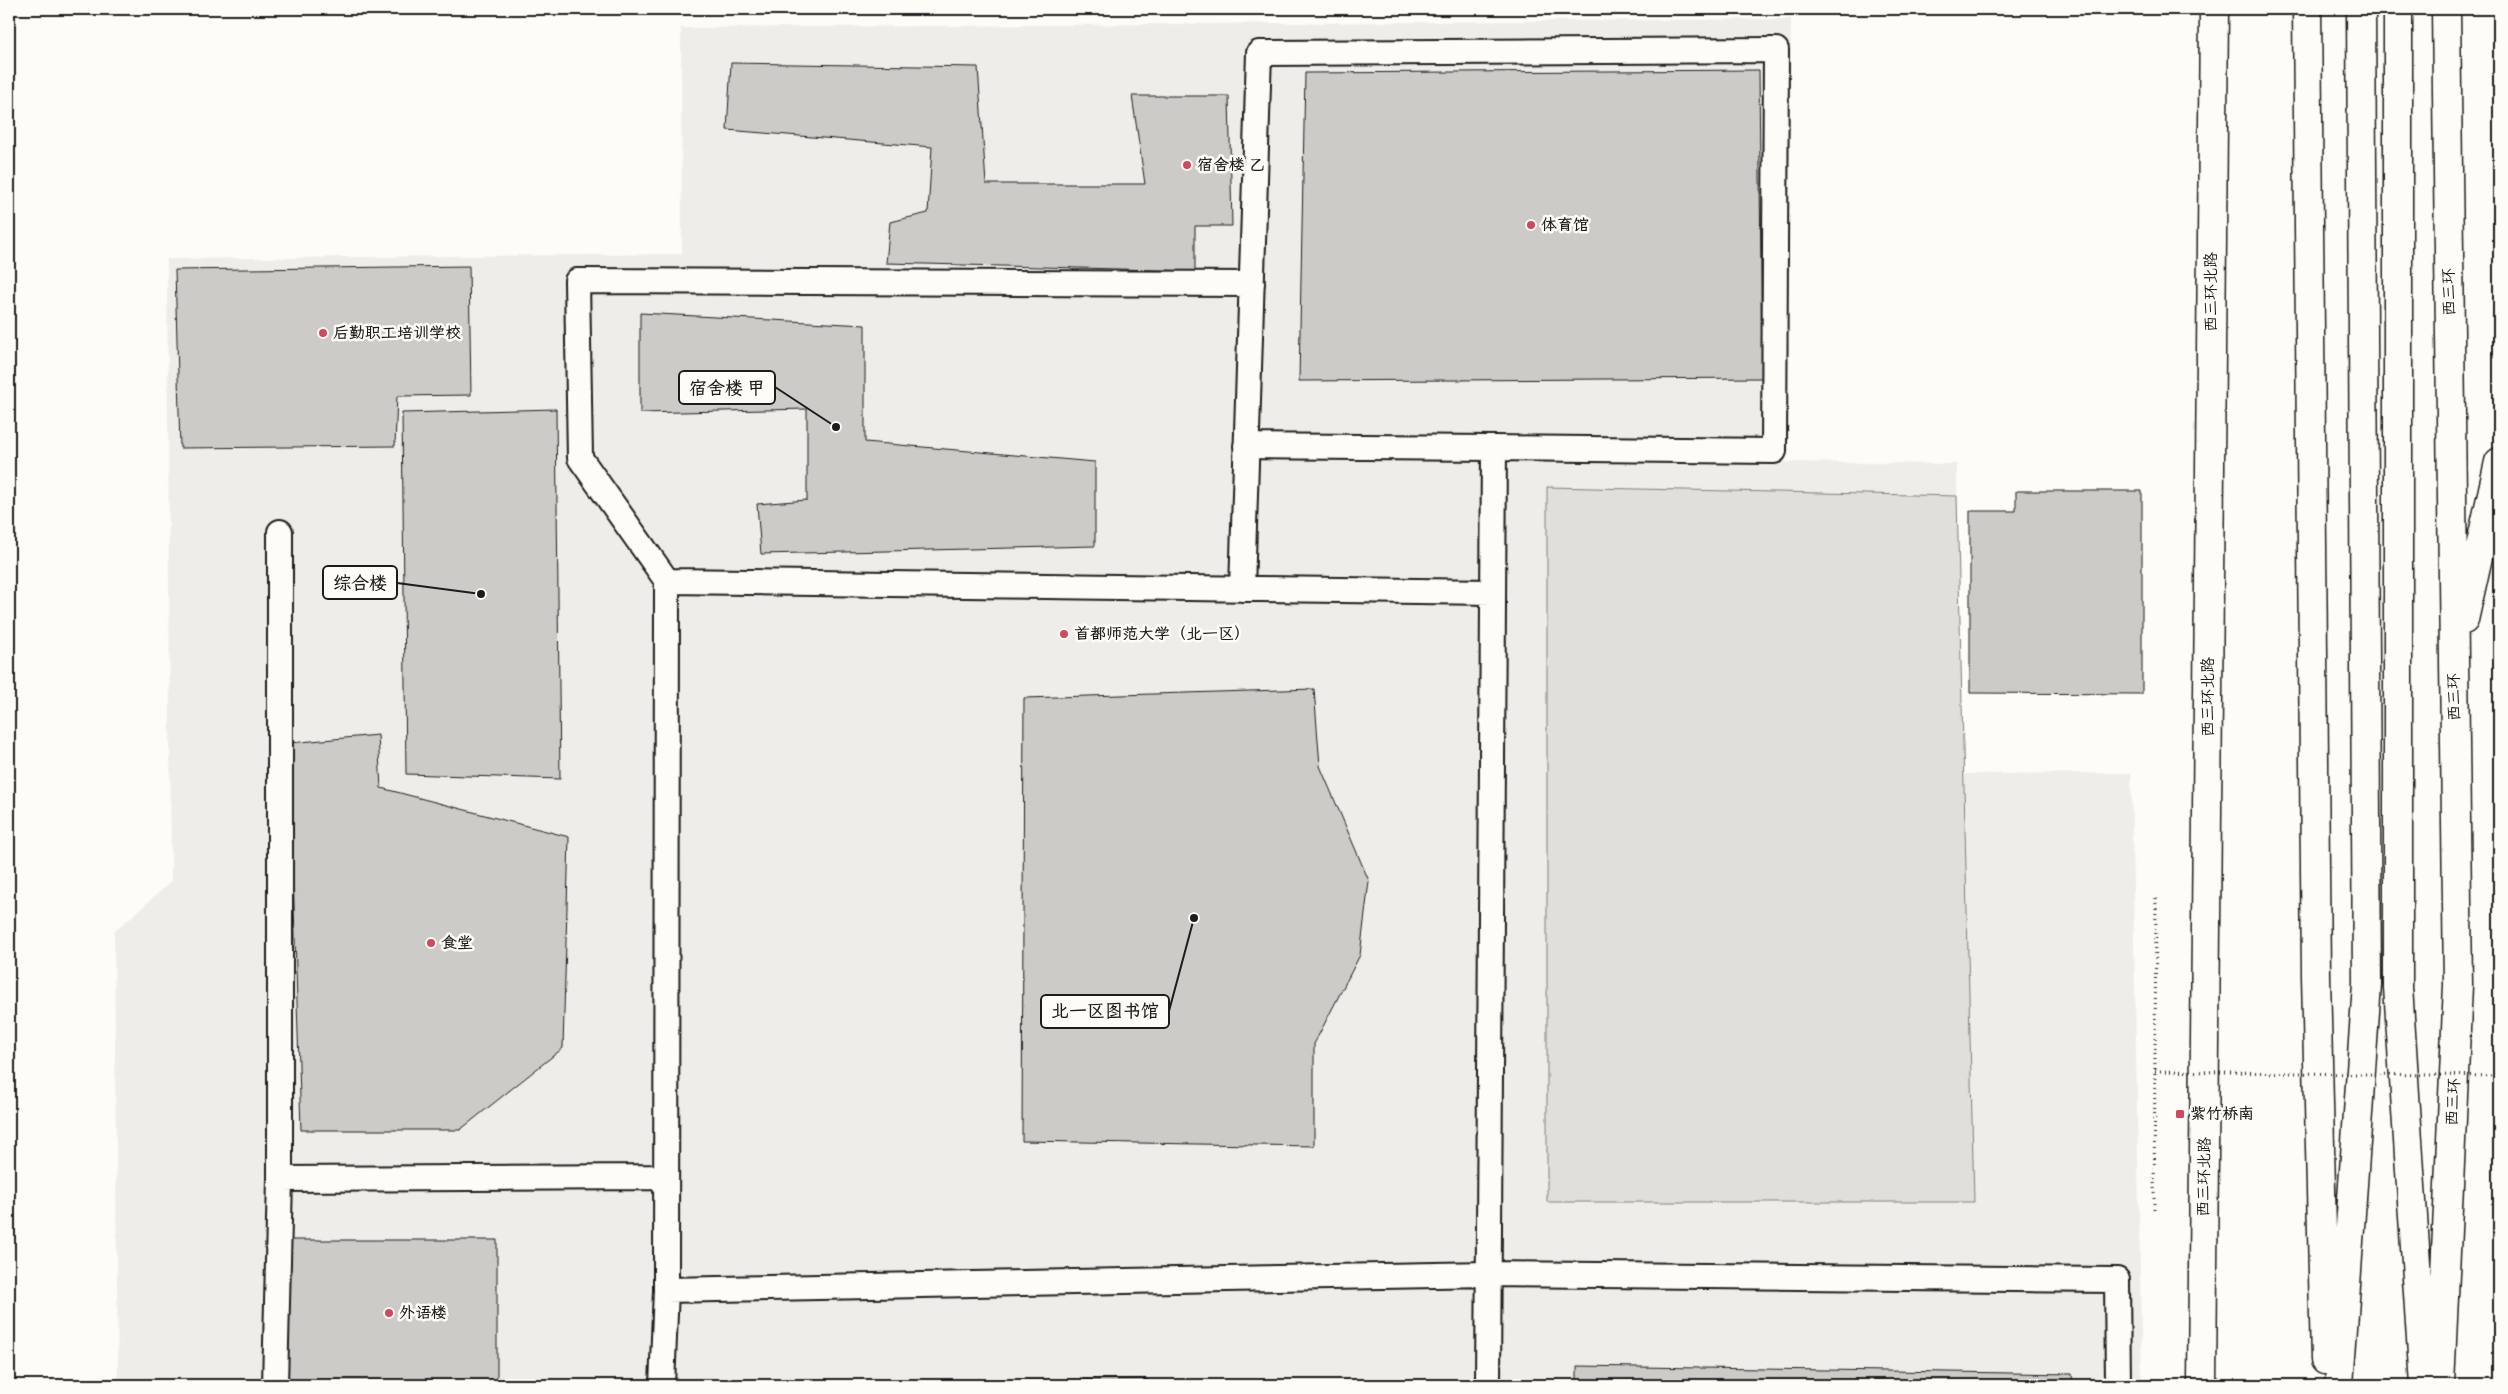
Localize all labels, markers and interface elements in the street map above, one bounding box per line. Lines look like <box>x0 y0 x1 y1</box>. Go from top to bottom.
place label: 宿舍楼 乙 <box>1197 155 1264 175</box>
marker: 宿舍楼 乙 <box>1181 159 1193 171</box>
place label: 体育馆 <box>1541 215 1589 235</box>
marker: 体育馆 <box>1525 219 1537 231</box>
street label: 西三环北路 <box>2201 252 2221 332</box>
street label: 西三环 <box>2439 268 2459 316</box>
place label: 后勤职工培训学校 <box>333 323 461 343</box>
marker: 后勤职工培训学校 <box>317 327 329 339</box>
callout: 宿舍楼 甲 <box>679 371 775 404</box>
text: 宿舍楼 甲 <box>689 377 765 400</box>
callout: 综合楼 <box>323 566 397 599</box>
text: 综合楼 <box>333 572 387 595</box>
place label: 首都师范大学（北一区） <box>1074 624 1250 644</box>
marker: 首都师范大学（北一区） <box>1058 628 1070 640</box>
street label: 西三环北路 <box>2198 657 2218 737</box>
street label: 西三环 <box>2444 673 2464 721</box>
place label: 食堂 <box>441 933 473 953</box>
marker: 食堂 <box>425 937 437 949</box>
callout: 北一区图书馆 <box>1041 995 1169 1028</box>
text: 北一区图书馆 <box>1051 1000 1159 1023</box>
street label: 西三环 <box>2442 1078 2464 1126</box>
place label: 紫竹桥南 <box>2190 1104 2254 1124</box>
marker: 紫竹桥南 <box>2174 1108 2186 1120</box>
street label: 西三环北路 <box>2193 1137 2215 1217</box>
place label: 外语楼 <box>399 1303 447 1323</box>
marker: 外语楼 <box>383 1307 395 1319</box>

